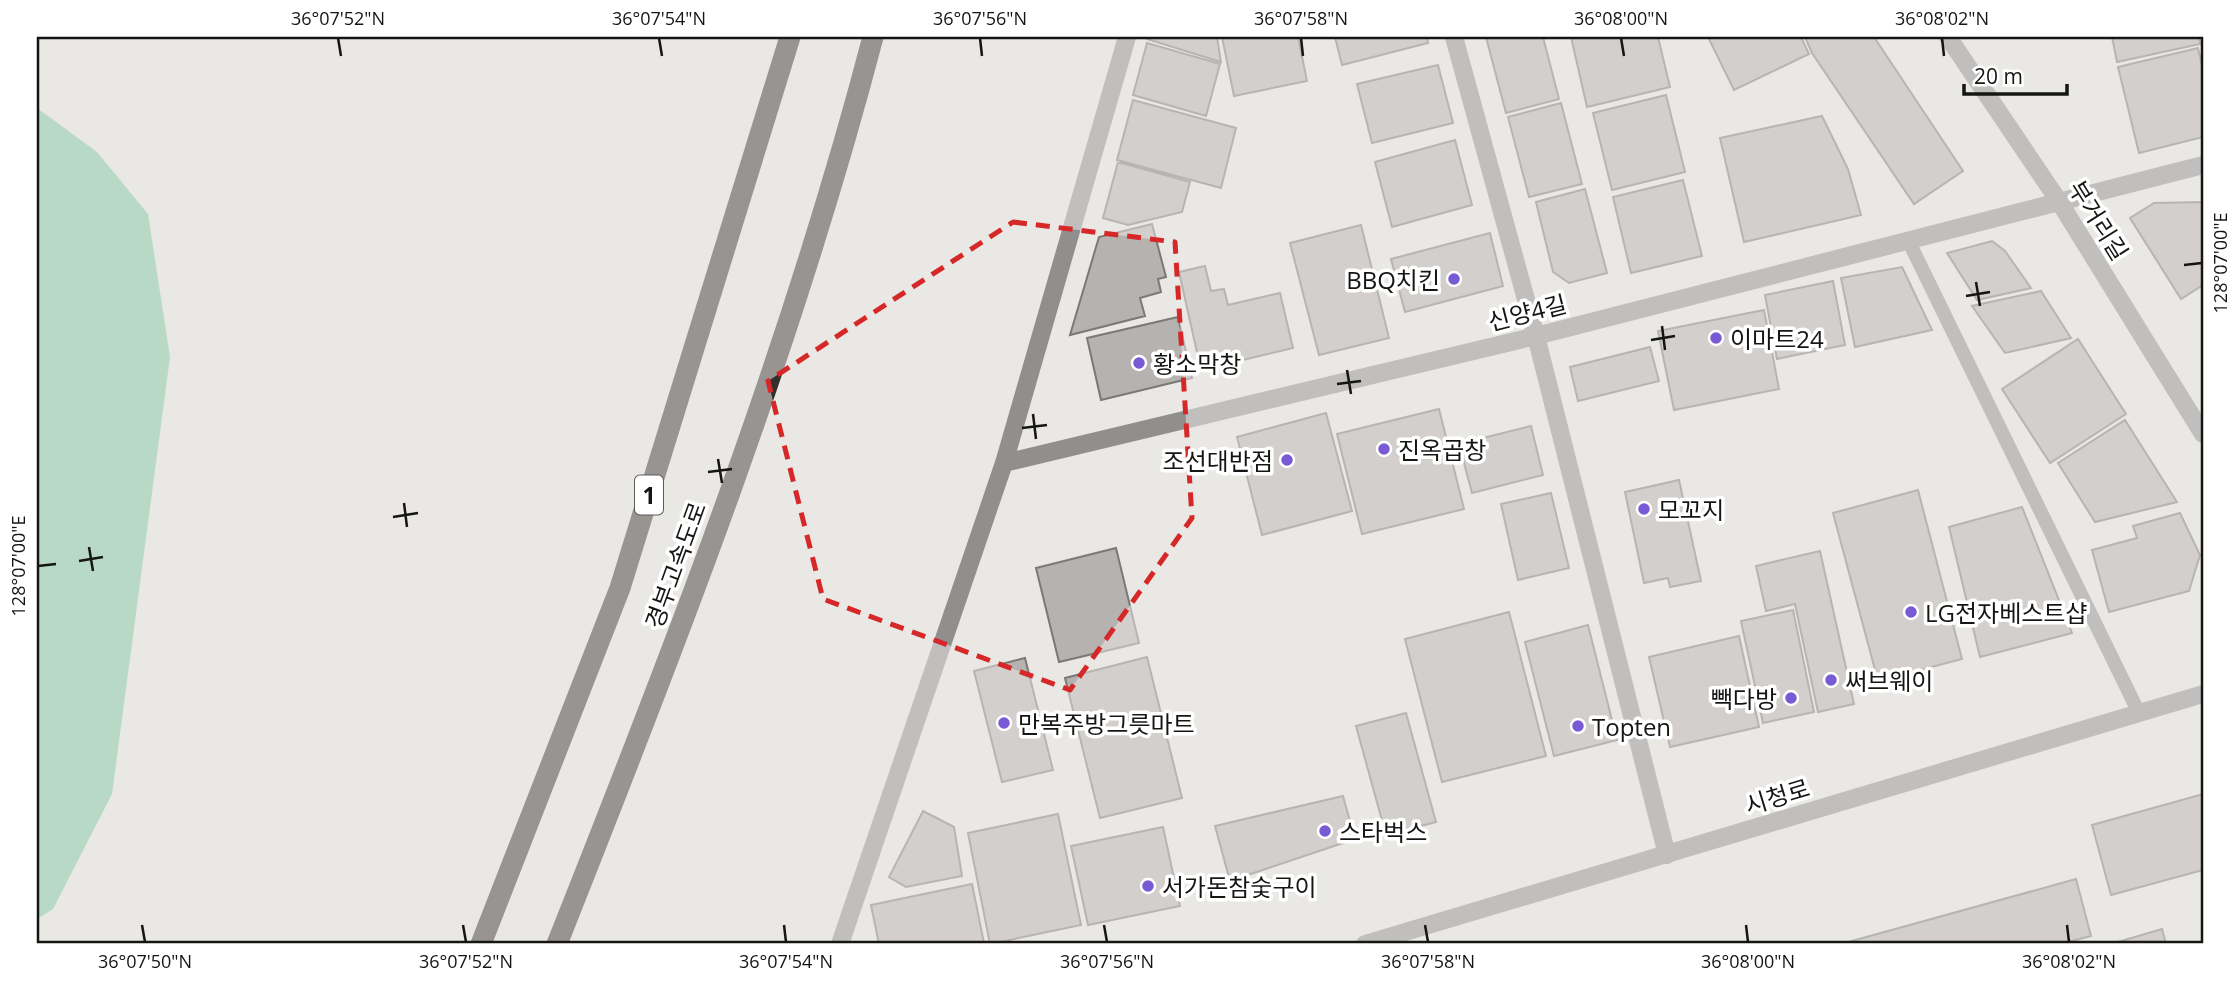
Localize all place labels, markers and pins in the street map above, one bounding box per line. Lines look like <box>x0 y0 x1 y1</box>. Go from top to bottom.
place label: BBQ치킨 <box>1346 263 1440 296</box>
marker: BBQ치킨 <box>1446 271 1462 287</box>
place label: 이마트24 <box>1730 322 1824 355</box>
marker: 이마트24 <box>1708 330 1724 346</box>
place label: 황소막창 <box>1153 347 1241 380</box>
marker: 황소막창 <box>1131 355 1147 371</box>
place label: 진옥곱창 <box>1398 433 1486 466</box>
marker: 진옥곱창 <box>1376 441 1392 457</box>
place label: 조선대반점 <box>1163 444 1273 477</box>
marker: 조선대반점 <box>1279 452 1295 468</box>
place label: 모꼬지 <box>1658 493 1724 526</box>
marker: 모꼬지 <box>1636 501 1652 517</box>
place label: LG전자베스트샵 <box>1925 596 2087 629</box>
marker: LG전자베스트샵 <box>1903 604 1919 620</box>
place label: 써브웨이 <box>1845 664 1933 697</box>
marker: 써브웨이 <box>1823 672 1839 688</box>
place label: 빽다방 <box>1711 682 1777 715</box>
marker: 빽다방 <box>1783 690 1799 706</box>
place label: 만복주방그릇마트 <box>1018 707 1195 740</box>
place label: Topten <box>1592 710 1671 743</box>
marker: 만복주방그릇마트 <box>996 715 1012 731</box>
marker: Topten <box>1570 718 1586 734</box>
place label: 스타벅스 <box>1339 815 1427 848</box>
marker: 스타벅스 <box>1317 823 1333 839</box>
place label: 서가돈참숯구이 <box>1162 870 1317 903</box>
marker: 서가돈참숯구이 <box>1140 878 1156 894</box>

